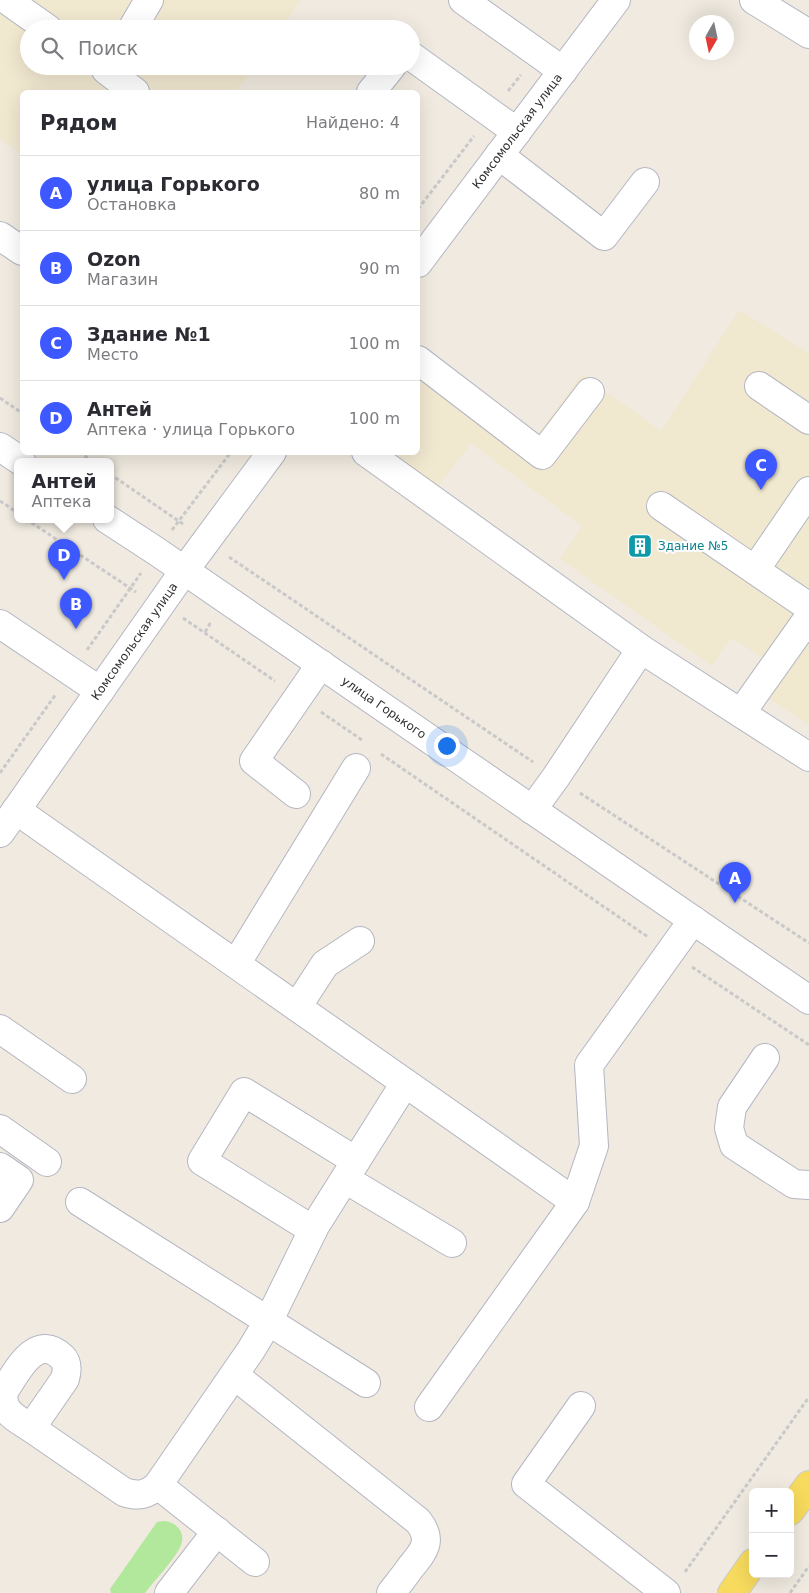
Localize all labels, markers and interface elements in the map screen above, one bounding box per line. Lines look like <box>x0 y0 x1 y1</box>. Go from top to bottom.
north arrow <box>689 15 734 60</box>
search box <box>20 20 420 75</box>
icon: search <box>38 34 66 62</box>
text: Поиск <box>78 37 138 59</box>
street label: Комсомольская улица <box>469 71 565 191</box>
text: Рядом <box>40 111 117 135</box>
text: Найдено: 4 <box>306 113 400 132</box>
text: улица Горького <box>87 173 260 195</box>
text: A <box>50 184 62 203</box>
text: 80 m <box>359 184 400 203</box>
text: Остановка <box>87 195 177 214</box>
text: Ozon <box>87 248 141 270</box>
text: B <box>50 259 62 278</box>
text: 90 m <box>359 259 400 278</box>
text: Магазин <box>87 270 158 289</box>
text: Здание №1 <box>87 323 211 345</box>
text: C <box>50 334 62 353</box>
text: 100 m <box>349 334 400 353</box>
text: Место <box>87 345 139 364</box>
text: Антей <box>87 398 152 420</box>
text: D <box>49 409 63 428</box>
text: 100 m <box>349 409 400 428</box>
text: Аптека · улица Горького <box>87 420 295 439</box>
pin: C <box>745 449 777 490</box>
popup <box>14 458 114 523</box>
text: Антей <box>31 470 97 492</box>
text: Аптека <box>31 492 92 511</box>
building icon: Здание №5 <box>627 533 653 559</box>
pin: D <box>48 539 80 580</box>
place label: Здание №5 <box>658 539 728 553</box>
street label: Комсомольская улица <box>88 580 181 703</box>
pin: B <box>60 588 92 629</box>
street label: улица Горького <box>339 674 429 742</box>
your location <box>434 733 460 759</box>
pin: A <box>719 862 751 903</box>
map controls <box>749 1488 794 1578</box>
button: + <box>749 1488 794 1533</box>
button: − <box>749 1533 794 1578</box>

